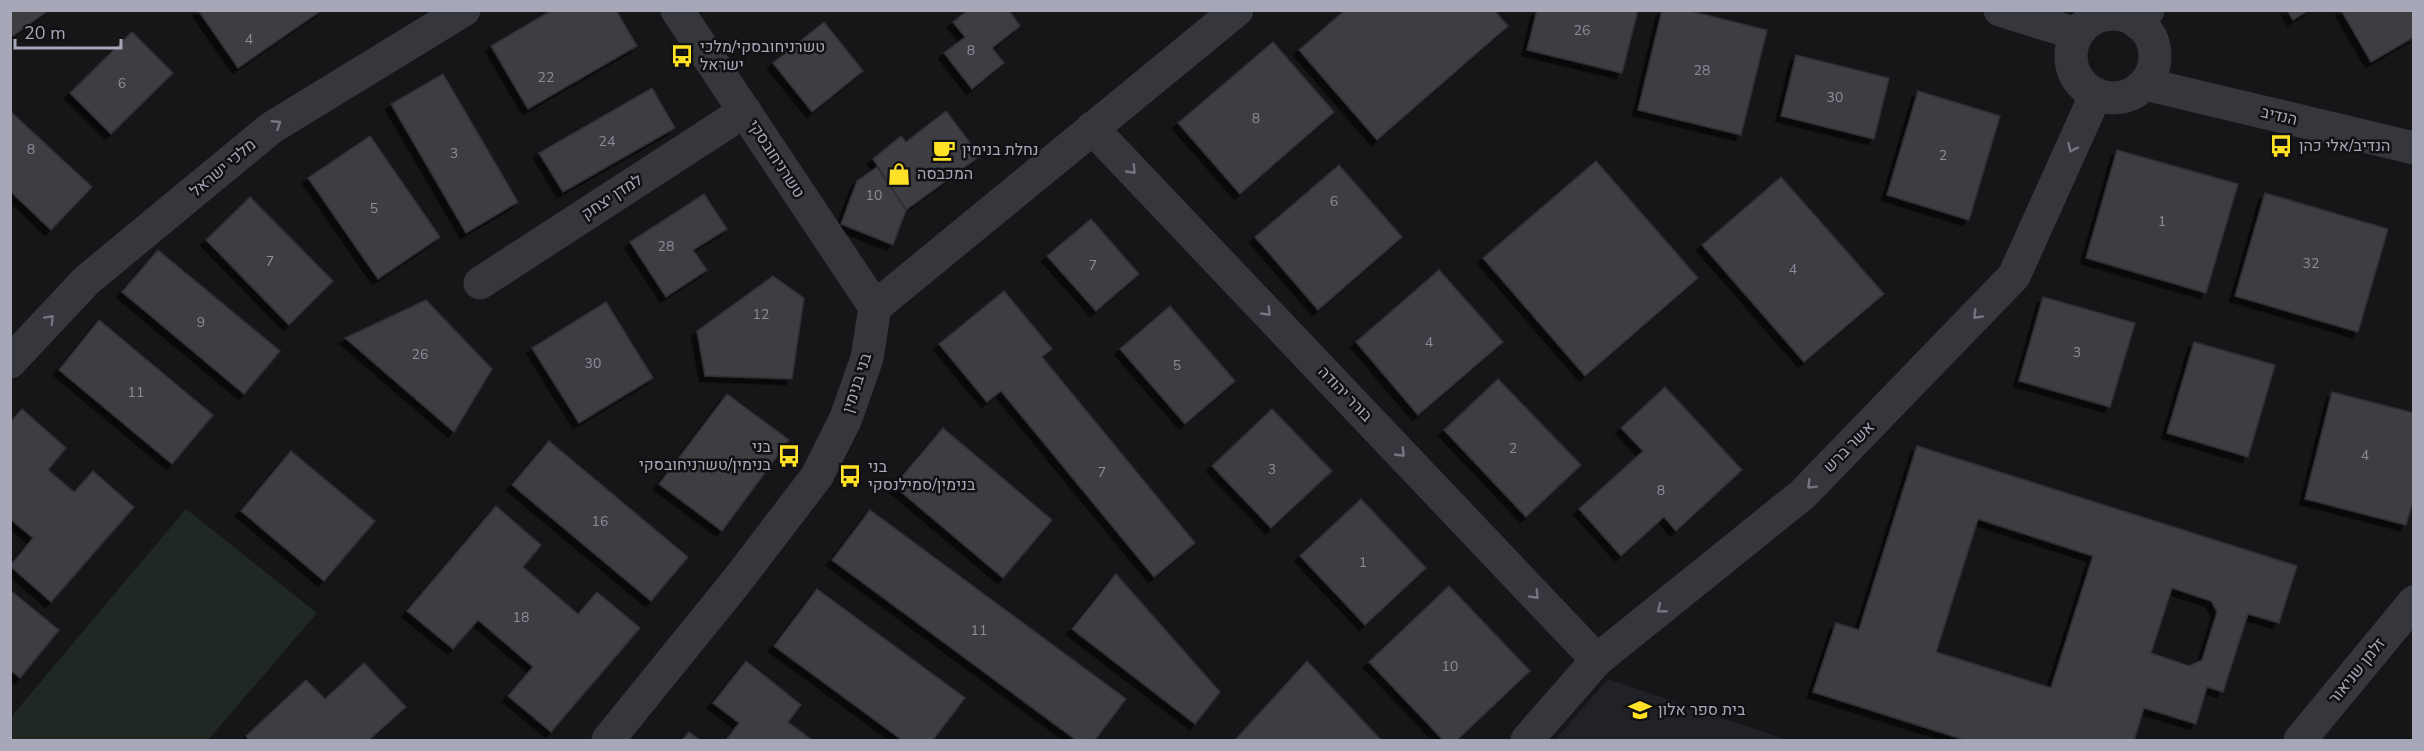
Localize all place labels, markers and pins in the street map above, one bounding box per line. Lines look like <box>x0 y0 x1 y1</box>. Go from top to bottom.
place label: טשרניחובסקי/מלכי ישראל <box>700 36 825 76</box>
bus stop icon: טשרניחובסקי/מלכי ישראל <box>669 43 695 69</box>
bus stop icon: הנדיב/אלי כהן <box>2268 133 2294 159</box>
place label: הנדיב/אלי כהן <box>2299 135 2390 157</box>
cafe icon: נחלת בנימין <box>931 137 957 163</box>
place label: נחלת בנימין <box>962 139 1038 161</box>
shop icon: המכבסה <box>886 161 912 187</box>
place label: המכבסה <box>917 163 973 185</box>
place label: בני בנימין/טשרניחובסקי <box>639 436 772 476</box>
bus stop icon: בני בנימין/טשרניחובסקי <box>776 443 802 469</box>
place label: בני בנימין/סמילנסקי <box>868 456 976 496</box>
bus stop icon: בני בנימין/סמילנסקי <box>837 463 863 489</box>
school or university icon: בית ספר אלון <box>1627 697 1653 723</box>
place label: בית ספר אלון <box>1658 699 1746 721</box>

